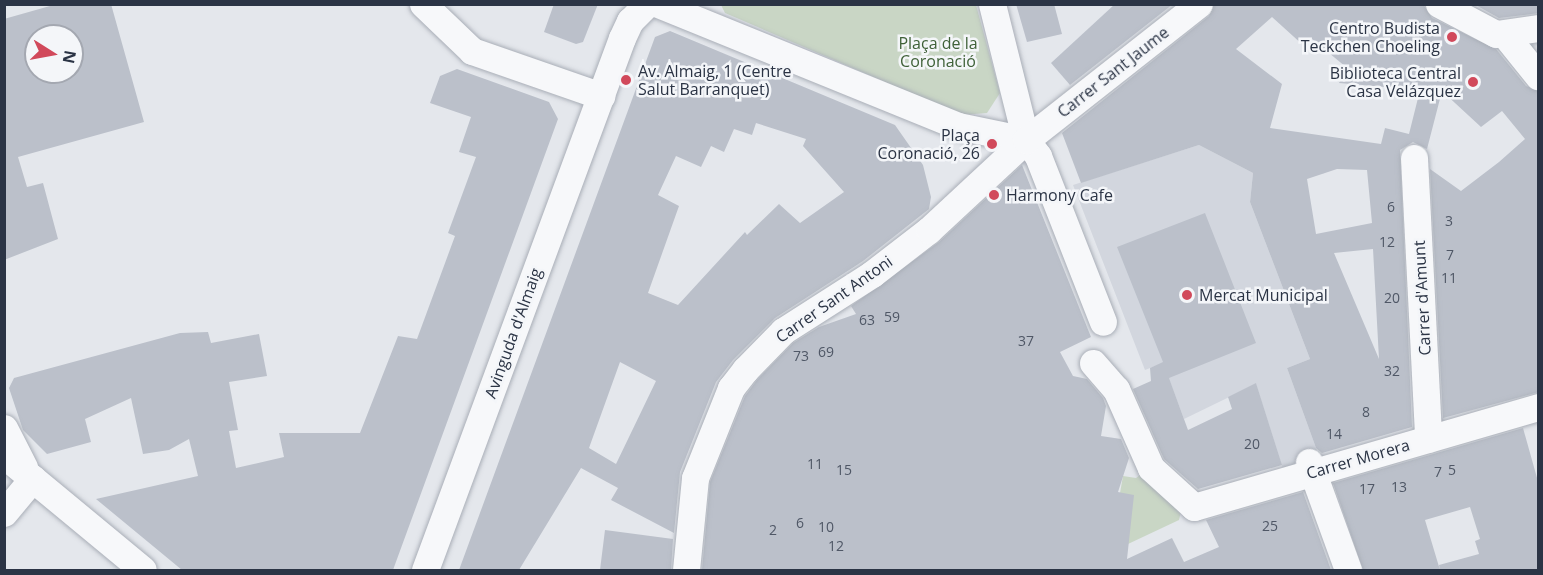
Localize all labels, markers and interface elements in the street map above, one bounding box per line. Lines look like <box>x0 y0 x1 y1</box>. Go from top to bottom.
place label: Centro Budista Teckchen Choeling <box>1301 18 1440 56</box>
street label: Carrer Sant Jaume <box>1054 23 1172 121</box>
north arrow <box>24 24 84 84</box>
marker: Centro Budista Teckchen Choeling <box>1445 30 1459 44</box>
park label: Plaça de la Coronació <box>898 33 978 71</box>
text: N <box>58 49 82 66</box>
place label: Av. Almaig, 1 (Centre Salut Barranquet) <box>638 61 791 99</box>
place label: Biblioteca Central Casa Velázquez <box>1330 63 1461 101</box>
marker: Av. Almaig, 1 (Centre Salut Barranquet) <box>619 73 633 87</box>
marker: Biblioteca Central Casa Velázquez <box>1466 75 1480 89</box>
place label: Plaça Coronació, 26 <box>878 125 980 163</box>
marker: Plaça Coronació, 26 <box>985 137 999 151</box>
place label: Harmony Cafe <box>1006 185 1113 205</box>
marker: Harmony Cafe <box>987 188 1001 202</box>
house number: 6 <box>1387 199 1395 215</box>
house number: 3 <box>1445 213 1453 229</box>
house number: 12 <box>1379 234 1395 250</box>
street label: Carrer d'Amunt <box>1409 240 1435 356</box>
house number: 7 <box>1446 247 1454 263</box>
street label: Carrer Sant Antoni <box>772 252 896 346</box>
street label: Avinguda d'Almaig <box>481 265 545 401</box>
house number: 11 <box>1441 270 1457 286</box>
place label: Mercat Municipal <box>1199 285 1328 305</box>
marker: Mercat Municipal <box>1180 288 1194 302</box>
house number: 20 <box>1384 290 1400 306</box>
house number: 59 <box>884 309 900 325</box>
house number: 63 <box>859 312 875 328</box>
house number: 37 <box>1018 333 1034 349</box>
house number: 69 <box>818 344 834 360</box>
house number: 73 <box>793 348 809 364</box>
house number: 32 <box>1384 363 1400 379</box>
house number: 8 <box>1362 404 1370 420</box>
house number: 14 <box>1326 426 1342 442</box>
street label: Carrer Morera <box>1304 435 1412 483</box>
house number: 20 <box>1244 436 1260 452</box>
house number: 11 <box>807 456 823 472</box>
house number: 15 <box>836 462 852 478</box>
house number: 5 <box>1448 462 1456 478</box>
house number: 7 <box>1434 464 1442 480</box>
house number: 13 <box>1391 479 1407 495</box>
house number: 17 <box>1359 481 1375 497</box>
house number: 6 <box>796 515 804 531</box>
house number: 25 <box>1262 518 1278 534</box>
house number: 10 <box>818 519 834 535</box>
house number: 2 <box>769 522 777 538</box>
house number: 12 <box>828 538 844 554</box>

